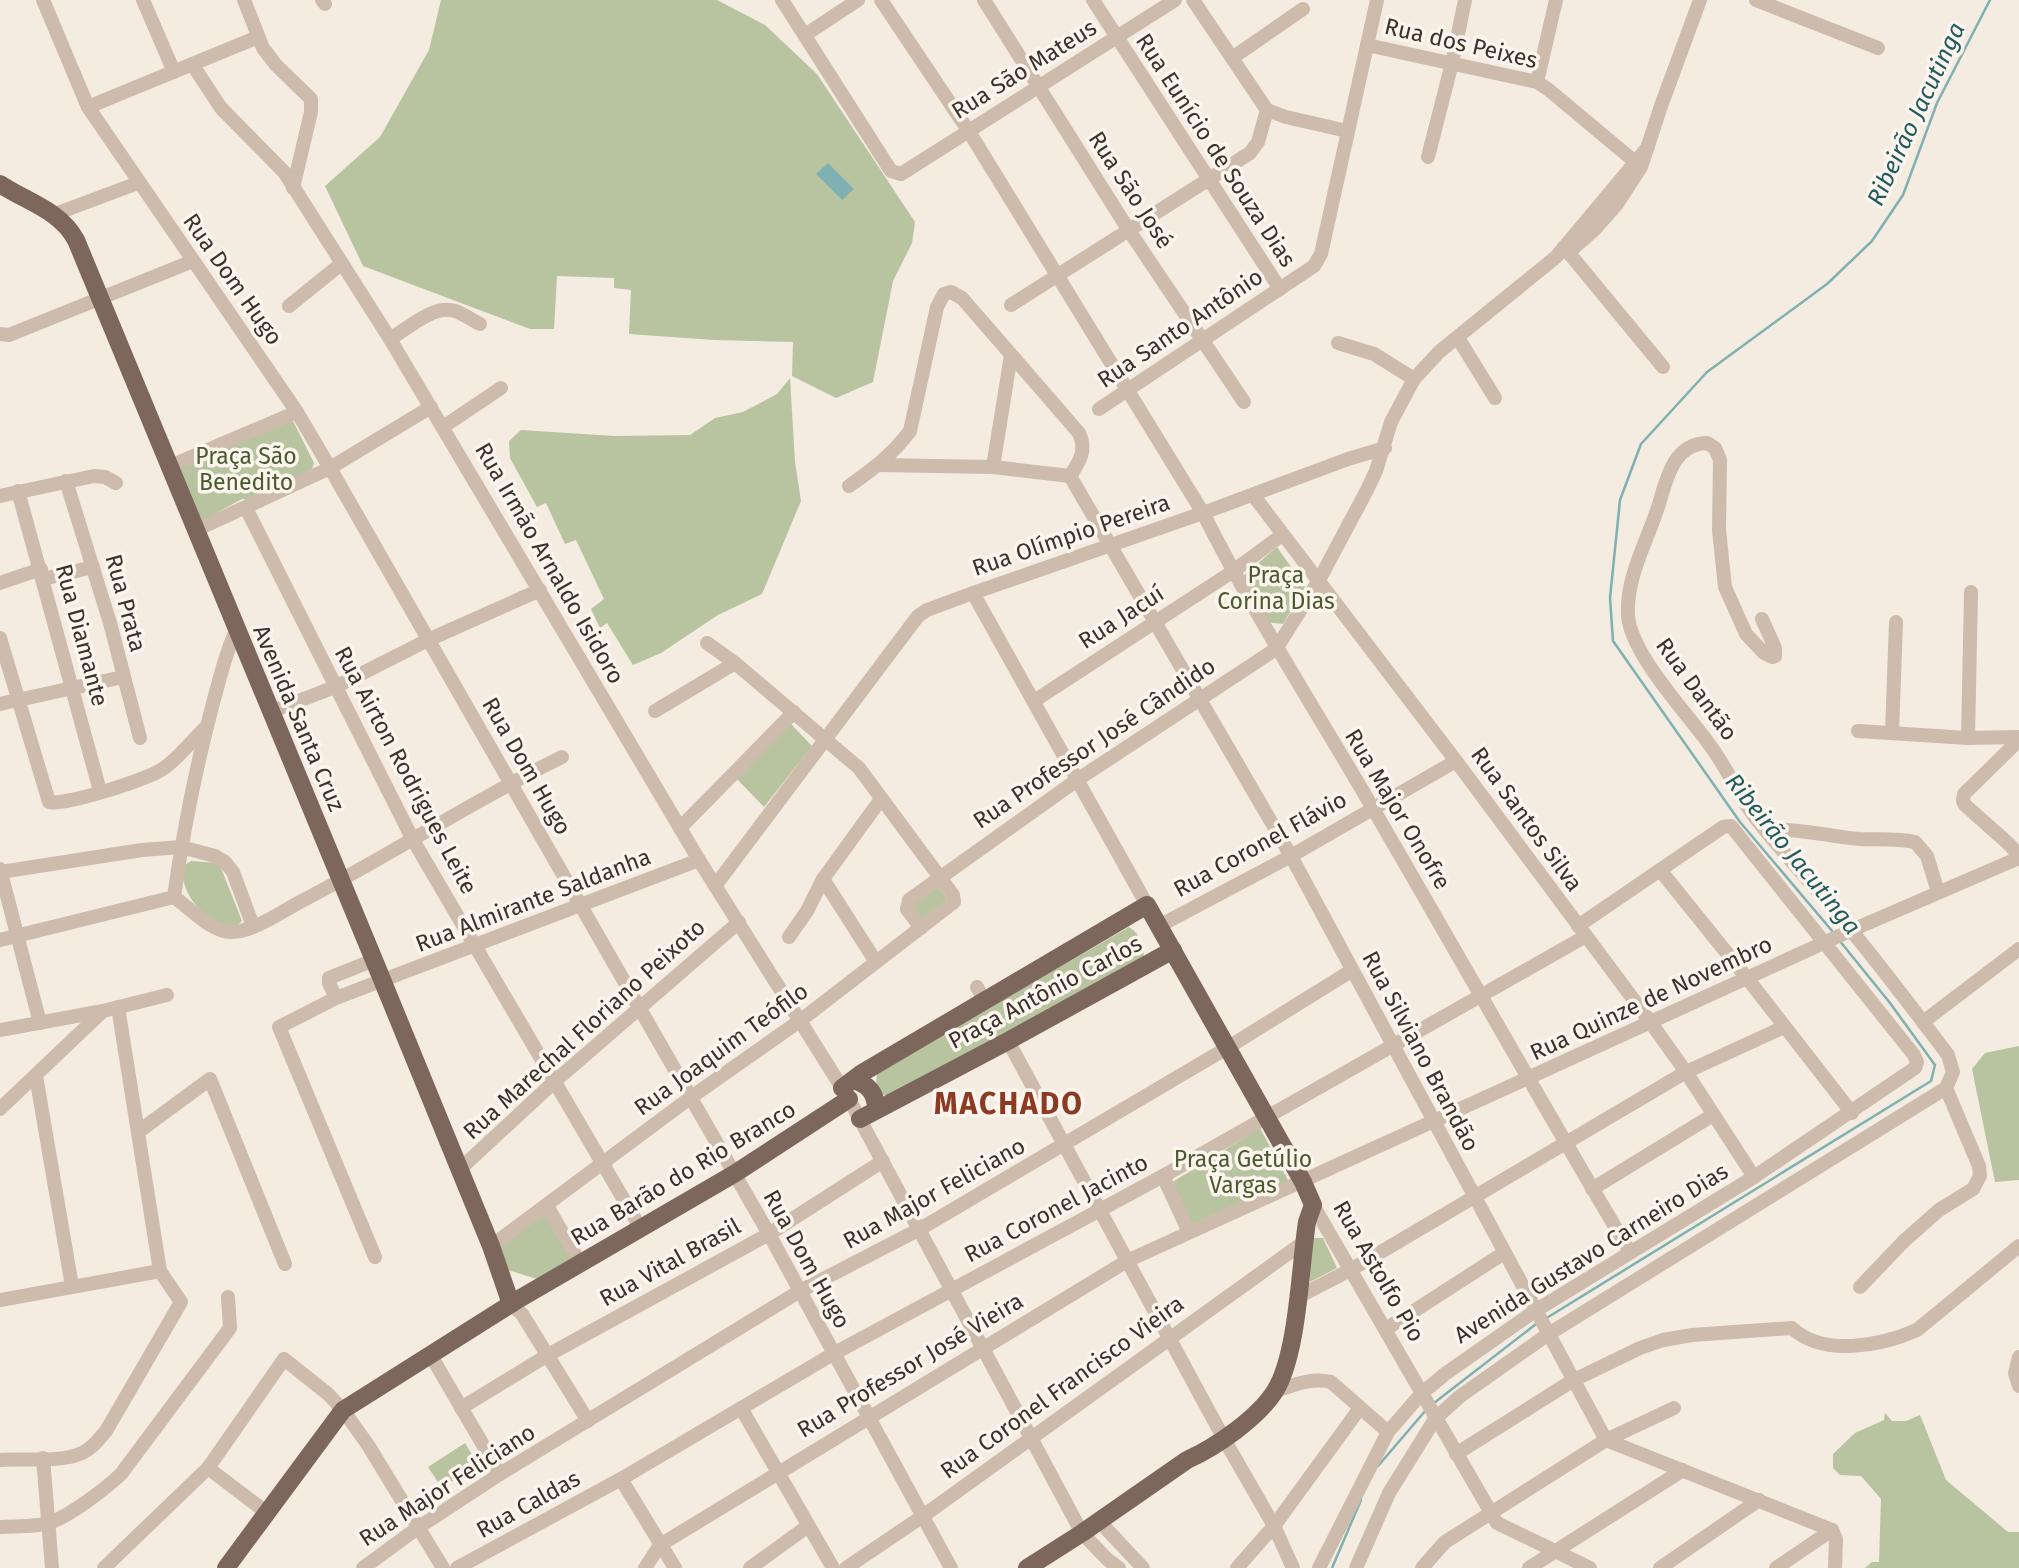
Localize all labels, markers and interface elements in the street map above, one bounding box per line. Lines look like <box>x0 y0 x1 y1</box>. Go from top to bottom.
street label: Rua dos Peixes <box>1382 12 1540 74</box>
street label: Rua São Mateus <box>946 13 1102 125</box>
water label: Ribeirão Jacutinga <box>1861 18 1971 210</box>
street label: Rua Eunício de Souza Dias <box>1130 28 1302 272</box>
street label: Rua São José <box>1083 126 1179 254</box>
street label: Rua Dom Hugo <box>177 208 289 350</box>
street label: Rua Santo Antônio <box>1092 262 1268 394</box>
street label: Rua Irmão Arnaldo Isidoro <box>469 437 631 689</box>
park label: Praça São Benedito <box>195 442 297 496</box>
street label: Rua Olímpio Pereira <box>968 488 1174 582</box>
street label: Rua Prata <box>100 551 152 655</box>
street label: Rua Diamante <box>50 561 114 709</box>
park label: Praça Corina Dias <box>1217 561 1335 615</box>
street label: Rua Jacuí <box>1073 579 1169 655</box>
street label: Avenida Santa Cruz <box>247 621 351 815</box>
street label: Rua Dantão <box>1650 632 1744 746</box>
street label: Rua Airton Rodrigues Leite <box>329 641 483 899</box>
street label: Rua Professor José Cândido <box>968 651 1220 835</box>
street label: Rua Dom Hugo <box>476 692 578 840</box>
street label: Rua Major Onofre <box>1339 724 1457 894</box>
street label: Rua Santos Silva <box>1465 741 1589 897</box>
water label: Ribeirão Jacutinga <box>1720 768 1866 940</box>
street label: Rua Coronel Flávio <box>1169 785 1351 903</box>
street label: Rua Almirante Saldanha <box>411 842 655 958</box>
street label: Rua Marechal Floriano Peixoto <box>457 913 711 1145</box>
street label: Praça Antônio Carlos <box>943 929 1147 1055</box>
street label: Rua Quinze de Novembro <box>1526 930 1776 1066</box>
street label: Rua Silviano Brandão <box>1356 946 1486 1156</box>
street label: Rua Joaquim Teófilo <box>629 977 813 1121</box>
district label: MACHADO <box>934 1086 1084 1122</box>
street label: Rua Barão do Rio Branco <box>565 1095 801 1251</box>
street label: Rua Major Feliciano <box>838 1131 1030 1255</box>
park label: Praça Getúlio Vargas <box>1174 1145 1312 1199</box>
street label: Rua Coronel Jacinto <box>959 1148 1153 1268</box>
street label: Avenida Gustavo Carneiro Dias <box>1449 1157 1733 1349</box>
street label: Rua Dom Hugo <box>757 1185 857 1333</box>
street label: Rua Astolfo Pio <box>1327 1195 1431 1347</box>
street label: Rua Vital Brasil <box>595 1212 746 1312</box>
street label: Rua Professor José Vieira <box>792 1286 1028 1444</box>
street label: Rua Coronel Francisco Vieira <box>935 1289 1189 1485</box>
street label: Rua Major Feliciano <box>354 1418 540 1552</box>
street label: Rua Caldas <box>471 1464 585 1544</box>

